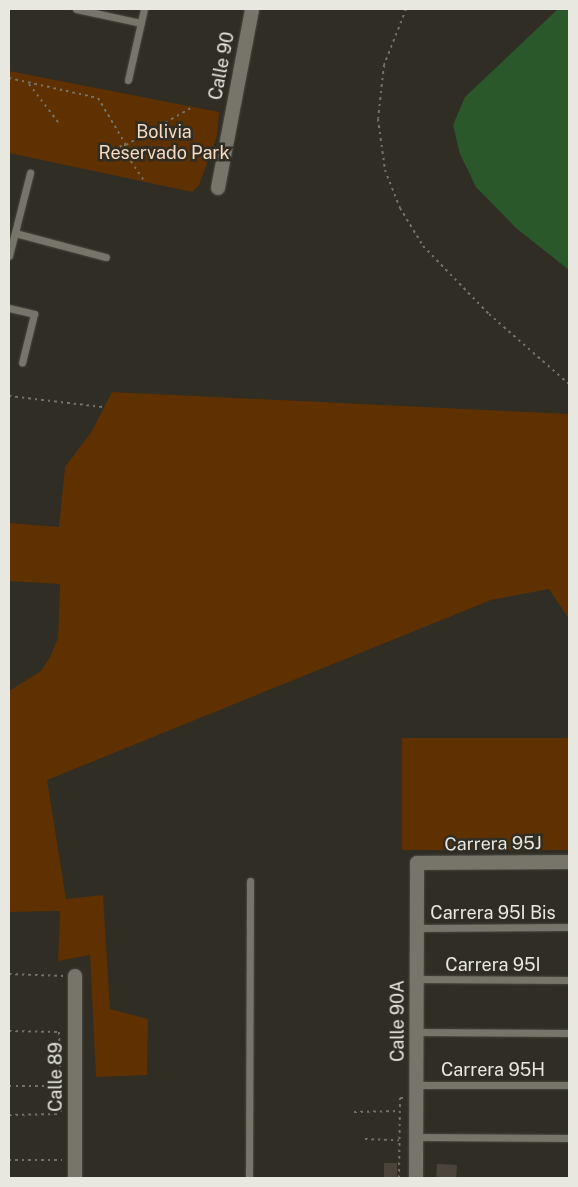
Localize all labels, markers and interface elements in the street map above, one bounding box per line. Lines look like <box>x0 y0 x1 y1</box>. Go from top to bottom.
street label: Calle 90 <box>205 30 239 102</box>
park label: Bolivia Reservado Park <box>98 122 230 164</box>
street label: Carrera 95J <box>444 832 542 856</box>
street label: Carrera 95I Bis <box>430 902 556 924</box>
street label: Carrera 95I <box>445 954 541 976</box>
street label: Calle 90A <box>387 980 409 1062</box>
street label: Calle 89 <box>45 1042 67 1112</box>
street label: Carrera 95H <box>441 1059 545 1081</box>

